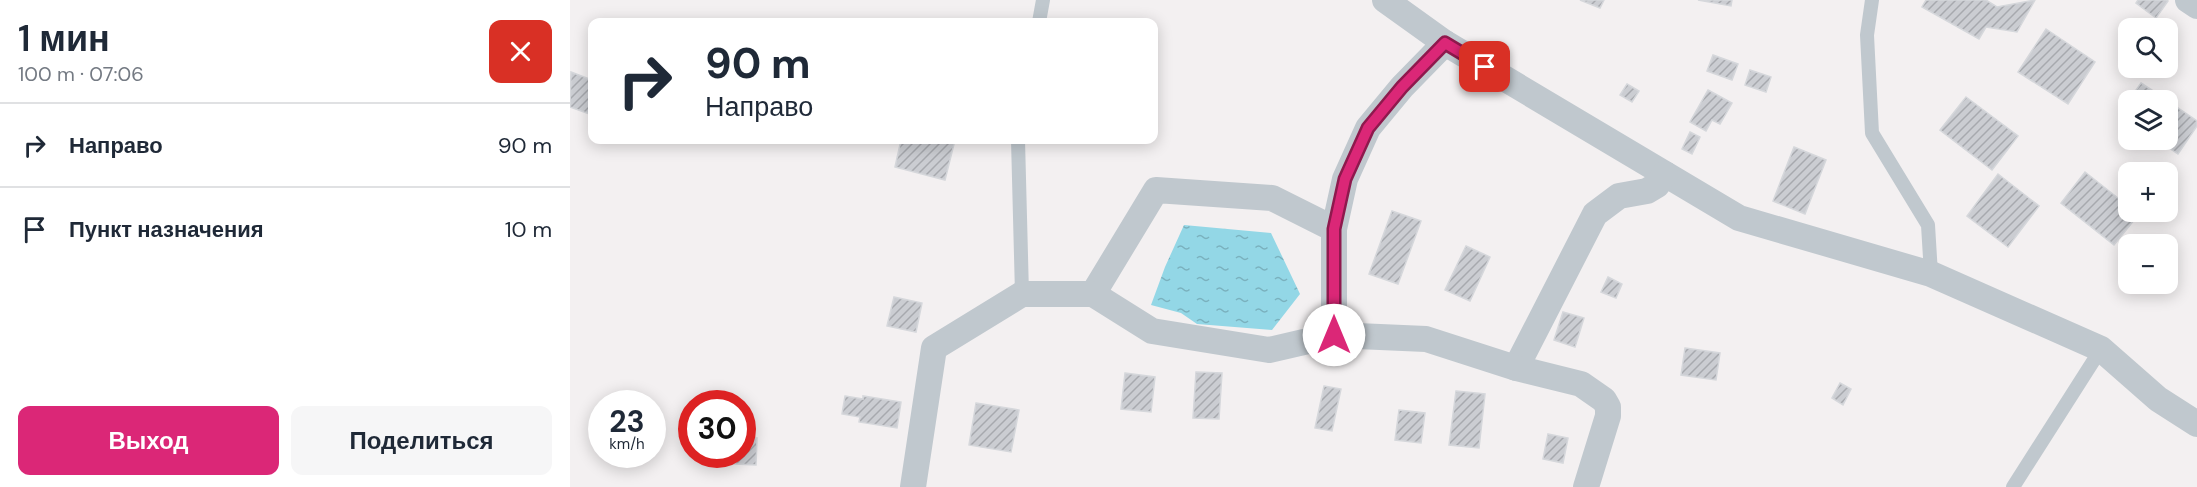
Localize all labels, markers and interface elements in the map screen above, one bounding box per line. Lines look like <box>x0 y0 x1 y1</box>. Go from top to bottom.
text: 1 мин <box>18 15 110 62</box>
map controls <box>2118 18 2178 294</box>
button: search <box>2118 18 2178 78</box>
button: close <box>489 20 552 83</box>
text: 90 m <box>705 36 811 91</box>
pin <box>1459 41 1510 92</box>
icon: right <box>606 42 684 120</box>
icon: arrive <box>1468 50 1501 83</box>
text: 100 m · 07:06 <box>18 61 144 87</box>
text: Направо <box>705 89 813 124</box>
button: layers <box>2118 90 2178 150</box>
icon: right <box>18 129 51 162</box>
text: Направо <box>69 131 163 160</box>
text: 90 m <box>498 131 552 160</box>
button: + <box>2118 162 2178 222</box>
icon: arrive <box>18 213 51 246</box>
text: Пункт назначения <box>69 215 264 244</box>
text: 10 m <box>505 215 552 244</box>
button: − <box>2118 234 2178 294</box>
position arrow <box>1302 303 1366 367</box>
speed limit sign: 30 <box>678 390 756 468</box>
text: 23 <box>609 402 645 441</box>
button: Выход <box>18 406 279 475</box>
button: Поделиться <box>291 406 552 475</box>
text: km/h <box>609 434 645 454</box>

